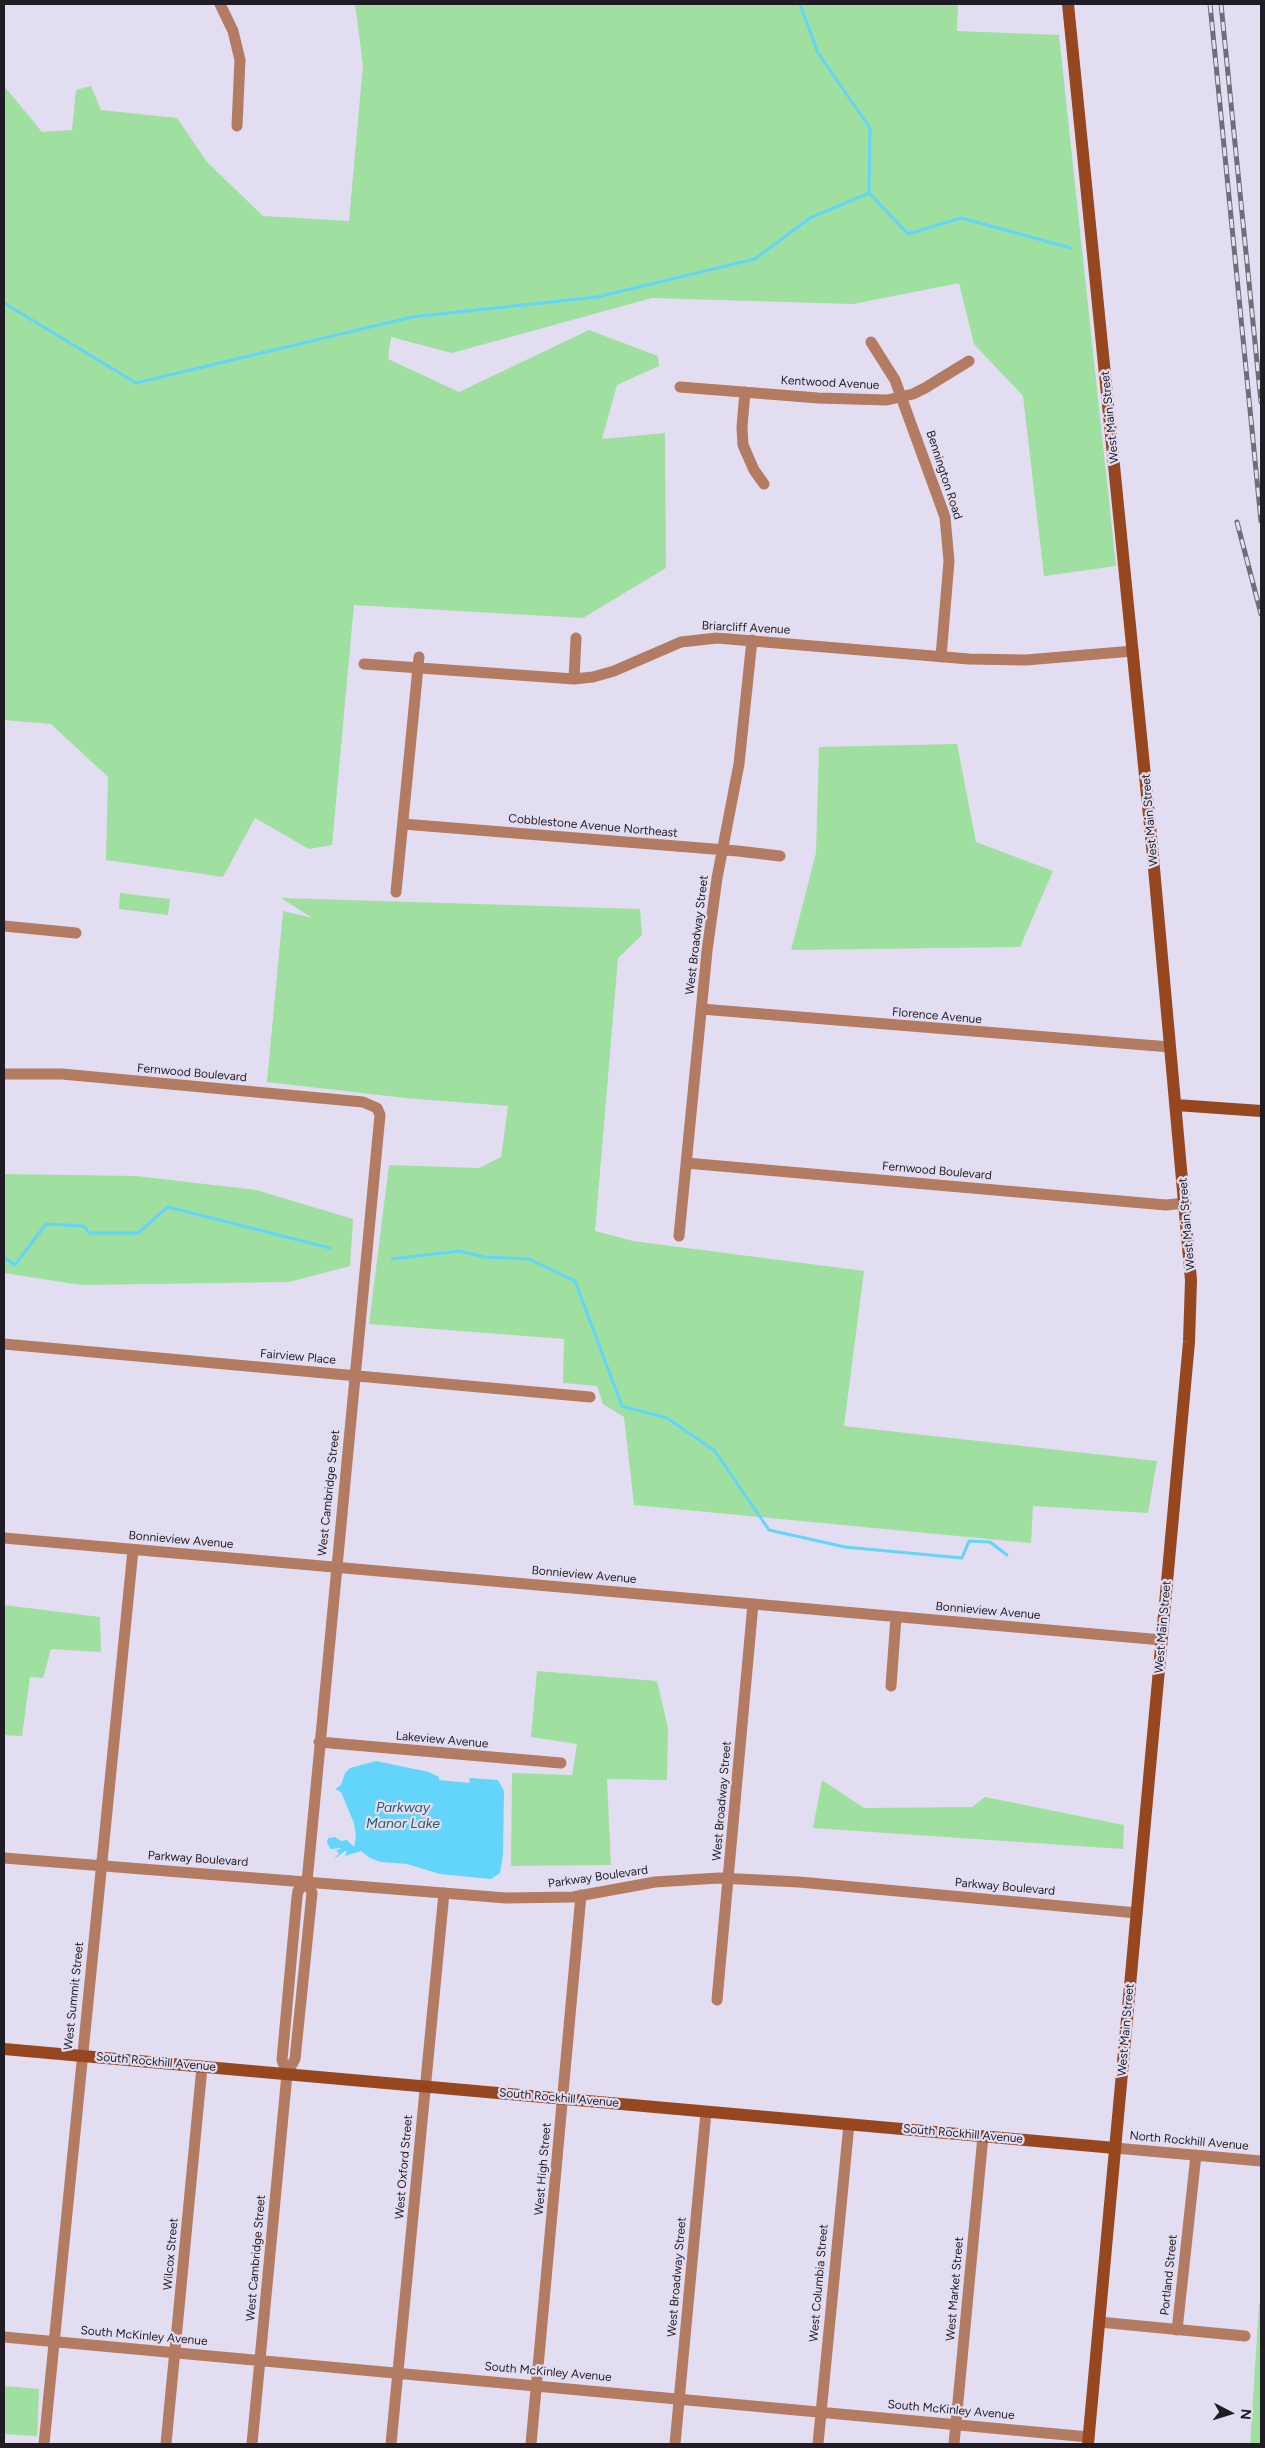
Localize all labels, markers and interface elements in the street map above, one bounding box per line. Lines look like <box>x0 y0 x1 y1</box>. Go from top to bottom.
street label: West Main Street <box>1098 370 1122 464</box>
street label: Kentwood Avenue <box>780 373 880 393</box>
street label: Bennington Road <box>923 429 965 521</box>
street label: Briarcliff Avenue <box>701 618 791 638</box>
street label: West Main Street <box>1139 773 1161 867</box>
street label: Cobblestone Avenue Northeast <box>508 811 678 841</box>
street label: West Broadway Street <box>683 874 711 996</box>
street label: Florence Avenue <box>892 1005 982 1027</box>
street label: Fernwood Boulevard <box>136 1061 248 1085</box>
street label: Fernwood Boulevard <box>881 1159 993 1183</box>
street label: West Main Street <box>1176 1177 1198 1271</box>
street label: Fairview Place <box>260 1347 336 1367</box>
street label: West Cambridge Street <box>315 1429 343 1557</box>
street label: Bonnieview Avenue <box>128 1528 234 1552</box>
street label: Bonnieview Avenue <box>531 1563 637 1587</box>
street label: West Main Street <box>1152 1580 1174 1674</box>
street label: Bonnieview Avenue <box>935 1599 1041 1623</box>
street label: Lakeview Avenue <box>395 1729 489 1751</box>
street label: West Broadway Street <box>710 1740 734 1862</box>
water label: Parkway Manor Lake <box>366 1800 440 1832</box>
street label: Parkway Boulevard <box>147 1848 249 1870</box>
street label: Parkway Boulevard <box>547 1863 649 1891</box>
street label: Parkway Boulevard <box>954 1875 1056 1899</box>
street label: West Summit Street <box>61 1941 87 2051</box>
street label: West Main Street <box>1115 1983 1137 2077</box>
street label: South Rockhill Avenue <box>95 2050 217 2074</box>
street label: South Rockhill Avenue <box>498 2086 620 2110</box>
street label: West Oxford Street <box>392 2114 416 2220</box>
street label: West High Street <box>532 2122 554 2216</box>
street label: South Rockhill Avenue <box>902 2122 1024 2146</box>
street label: North Rockhill Avenue <box>1129 2129 1249 2153</box>
street label: West Cambridge Street <box>243 2194 269 2322</box>
street label: West Broadway Street <box>665 2216 689 2338</box>
street label: Wilcox Street <box>161 2217 181 2291</box>
street label: West Columbia Street <box>807 2223 831 2343</box>
street label: Portland Street <box>1158 2234 1180 2316</box>
street label: West Market Street <box>943 2236 967 2342</box>
street label: South McKinley Avenue <box>80 2323 208 2349</box>
street label: South McKinley Avenue <box>484 2359 612 2385</box>
north arrow <box>1205 2388 1255 2438</box>
street label: South McKinley Avenue <box>887 2397 1015 2423</box>
text: N <box>1237 2408 1254 2420</box>

